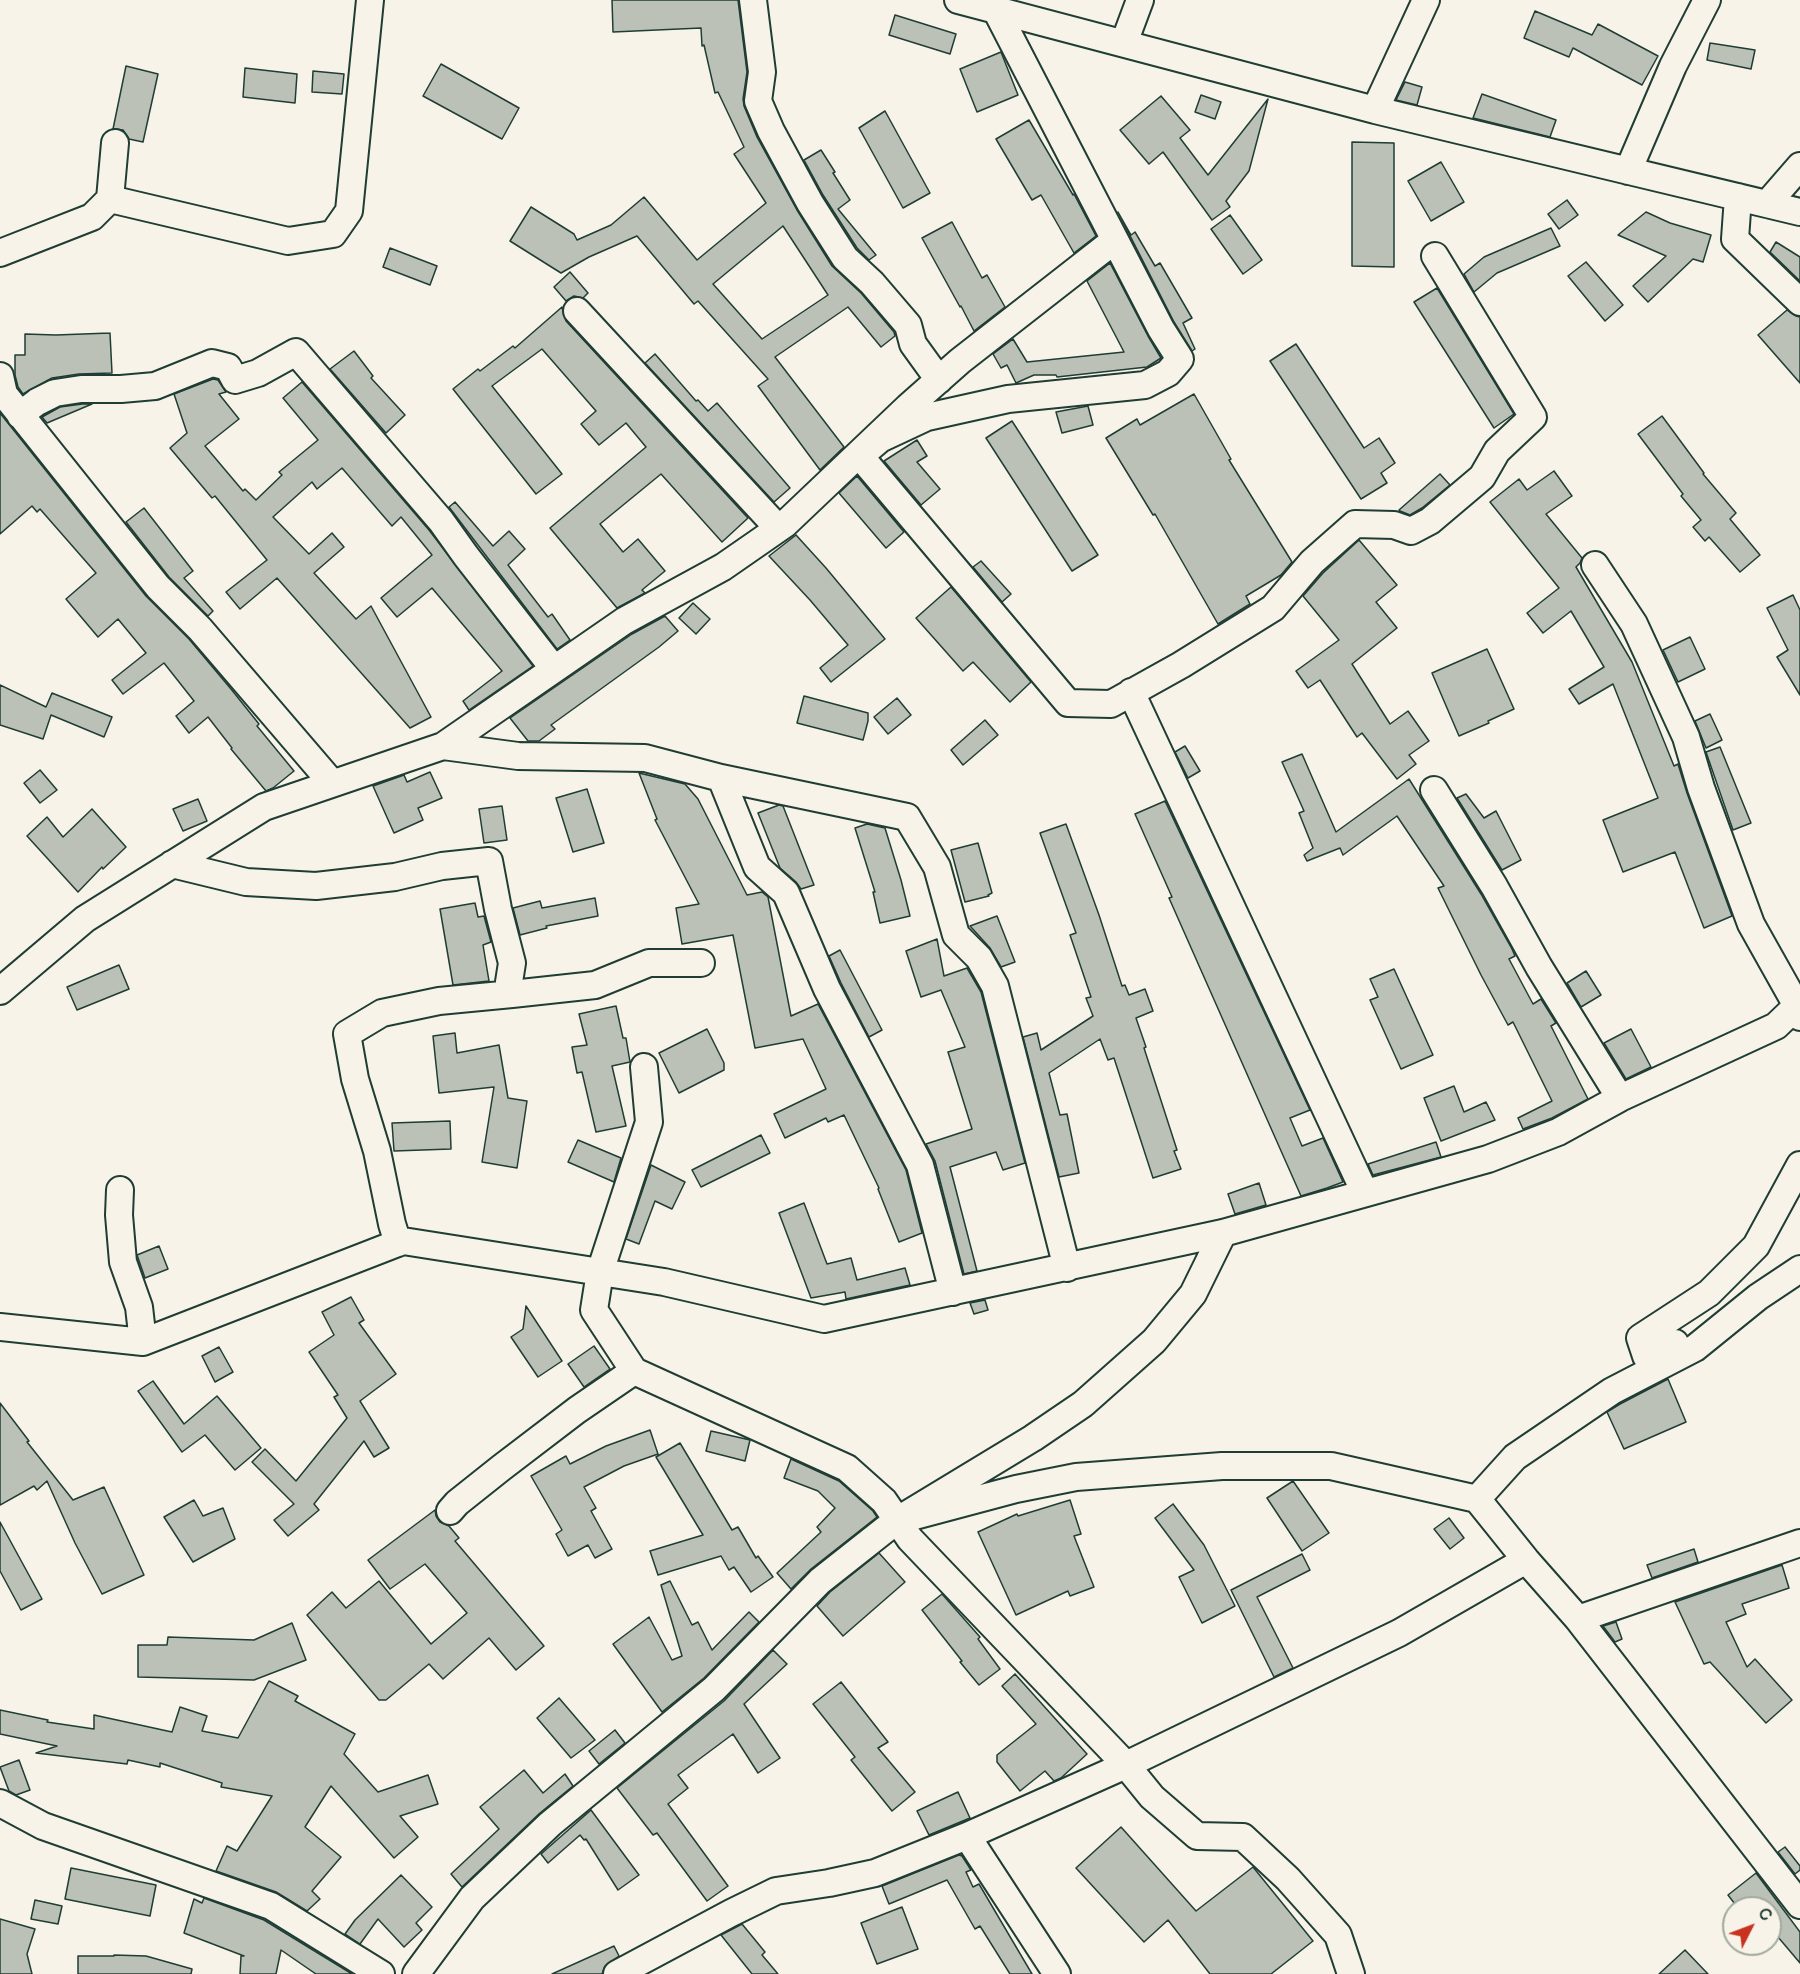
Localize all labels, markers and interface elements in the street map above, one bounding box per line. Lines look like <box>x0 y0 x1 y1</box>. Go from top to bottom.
north arrow <box>1722 1896 1782 1956</box>
text: С <box>1753 1904 1775 1925</box>

